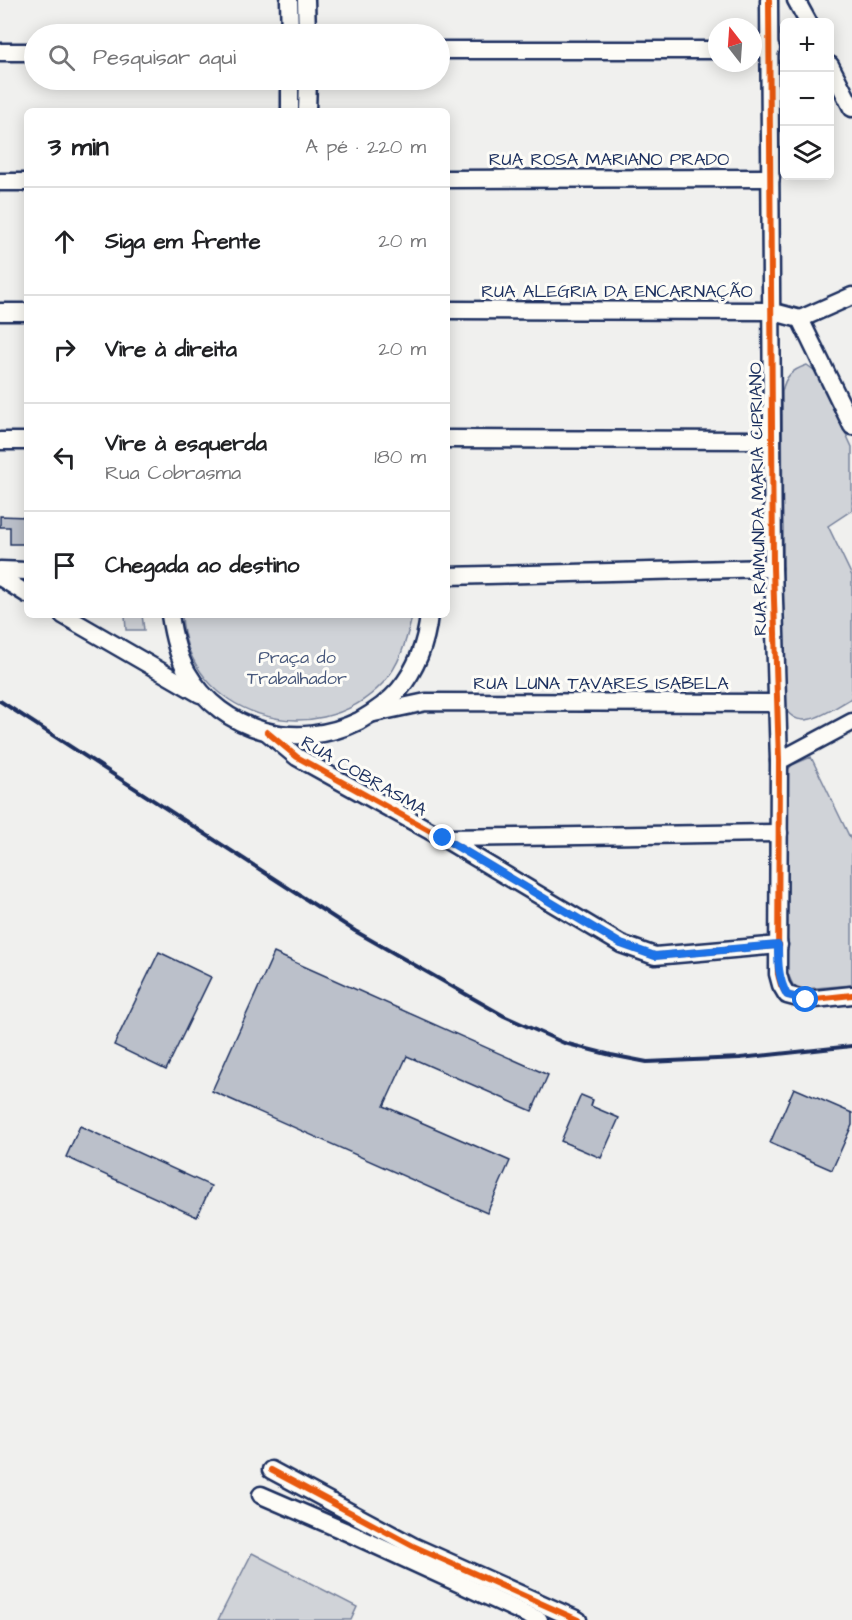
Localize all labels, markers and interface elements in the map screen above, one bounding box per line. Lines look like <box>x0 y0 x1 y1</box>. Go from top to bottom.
north arrow <box>708 18 762 72</box>
map controls <box>780 18 834 180</box>
button: + <box>780 18 834 72</box>
search box <box>24 24 450 90</box>
icon: search <box>45 41 78 74</box>
text: Pesquisar aqui <box>93 42 236 73</box>
button: − <box>780 72 834 126</box>
button: layers <box>780 126 834 180</box>
text: 3 min <box>48 129 109 165</box>
text: A pé · 220 m <box>305 133 426 161</box>
street label: RUA ROSA MARIANO PRADO <box>489 147 729 172</box>
icon: ahead <box>48 225 81 258</box>
text: Siga em frente <box>105 226 261 257</box>
text: 20 m <box>378 227 426 255</box>
street label: RUA ALEGRIA DA ENCARNAÇÃO <box>481 279 753 304</box>
icon: right <box>48 333 81 366</box>
text: Vire à direita <box>105 334 237 365</box>
text: 20 m <box>378 335 426 363</box>
street label: RUA RAIMUNDA MARIA CIPRIANO <box>743 362 773 636</box>
text: Vire à esquerda <box>105 428 267 459</box>
icon: left <box>48 441 81 474</box>
text: 180 m <box>374 443 426 471</box>
text: Rua Cobrasma <box>105 459 241 487</box>
icon: arrive <box>48 549 81 582</box>
text: Chegada ao destino <box>105 550 299 581</box>
park label: Praça do Trabalhador <box>247 645 347 691</box>
street label: RUA LUNA TAVARES ISABELA <box>473 671 729 696</box>
street label: RUA COBRASMA <box>296 730 432 822</box>
route end <box>429 824 455 850</box>
route start <box>792 986 818 1012</box>

